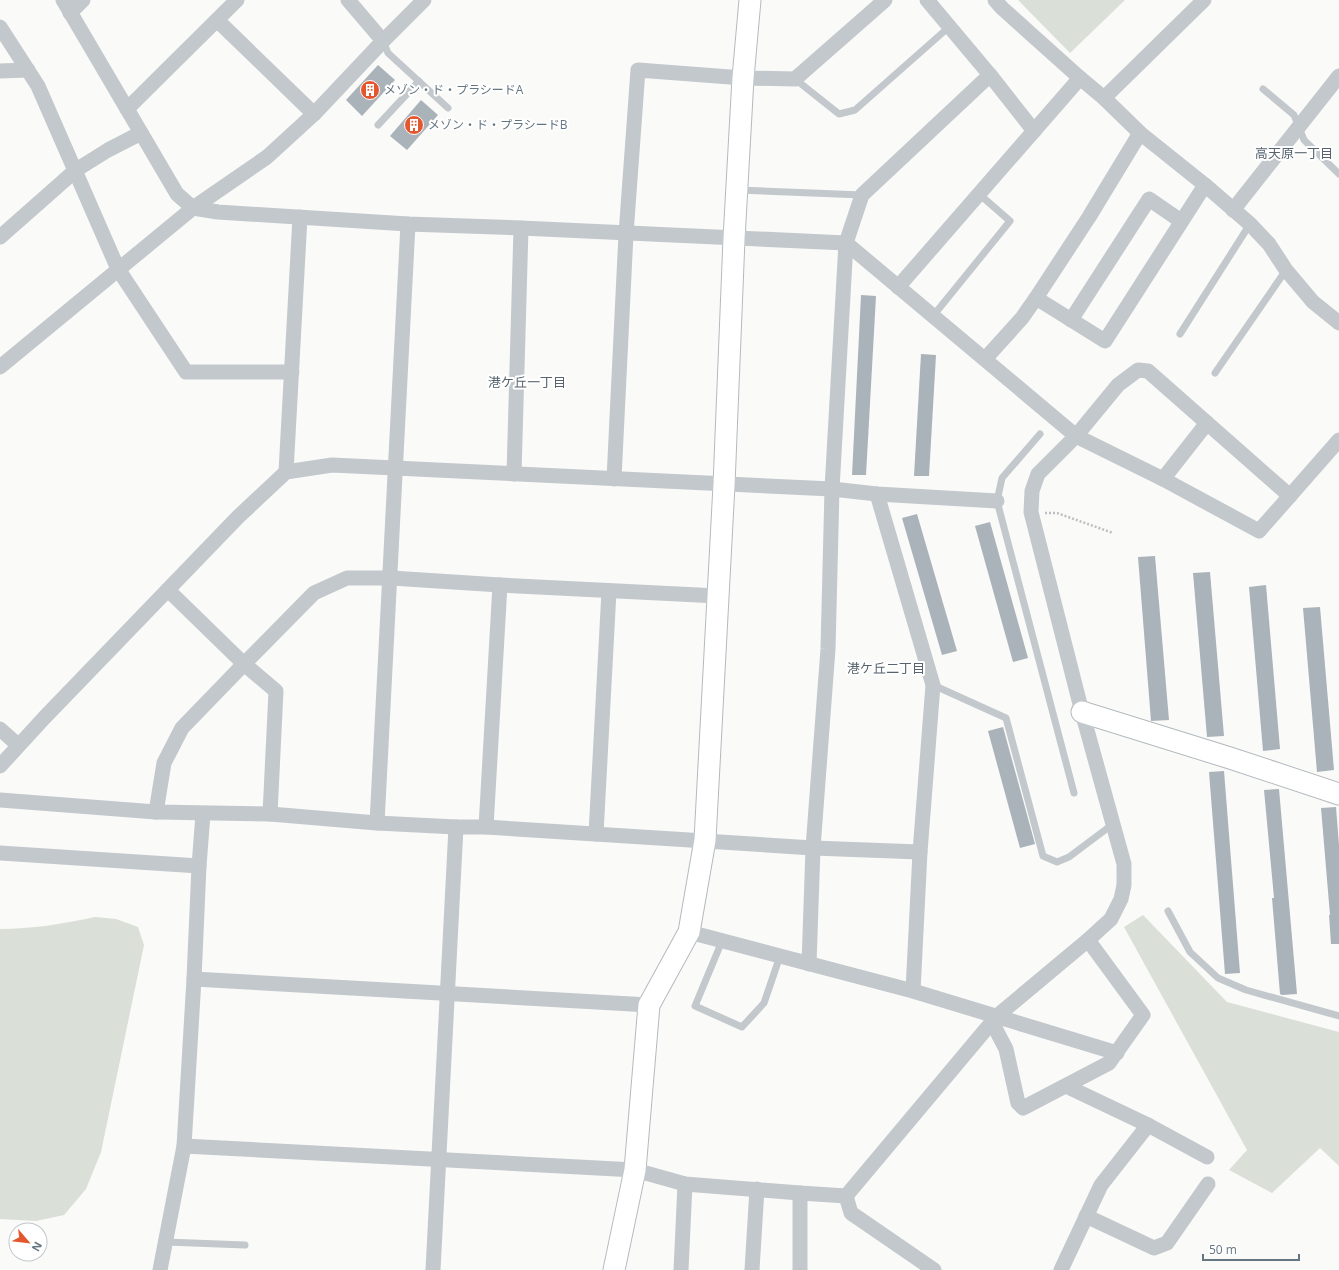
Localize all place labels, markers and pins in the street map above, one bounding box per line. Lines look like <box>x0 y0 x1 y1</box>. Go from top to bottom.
building icon: メゾン・ド・プラシードA <box>359 79 381 101</box>
place label: メゾン・ド・プラシードA <box>384 81 524 98</box>
building icon: メゾン・ド・プラシードB <box>403 114 425 136</box>
place label: メゾン・ド・プラシードB <box>428 116 568 133</box>

